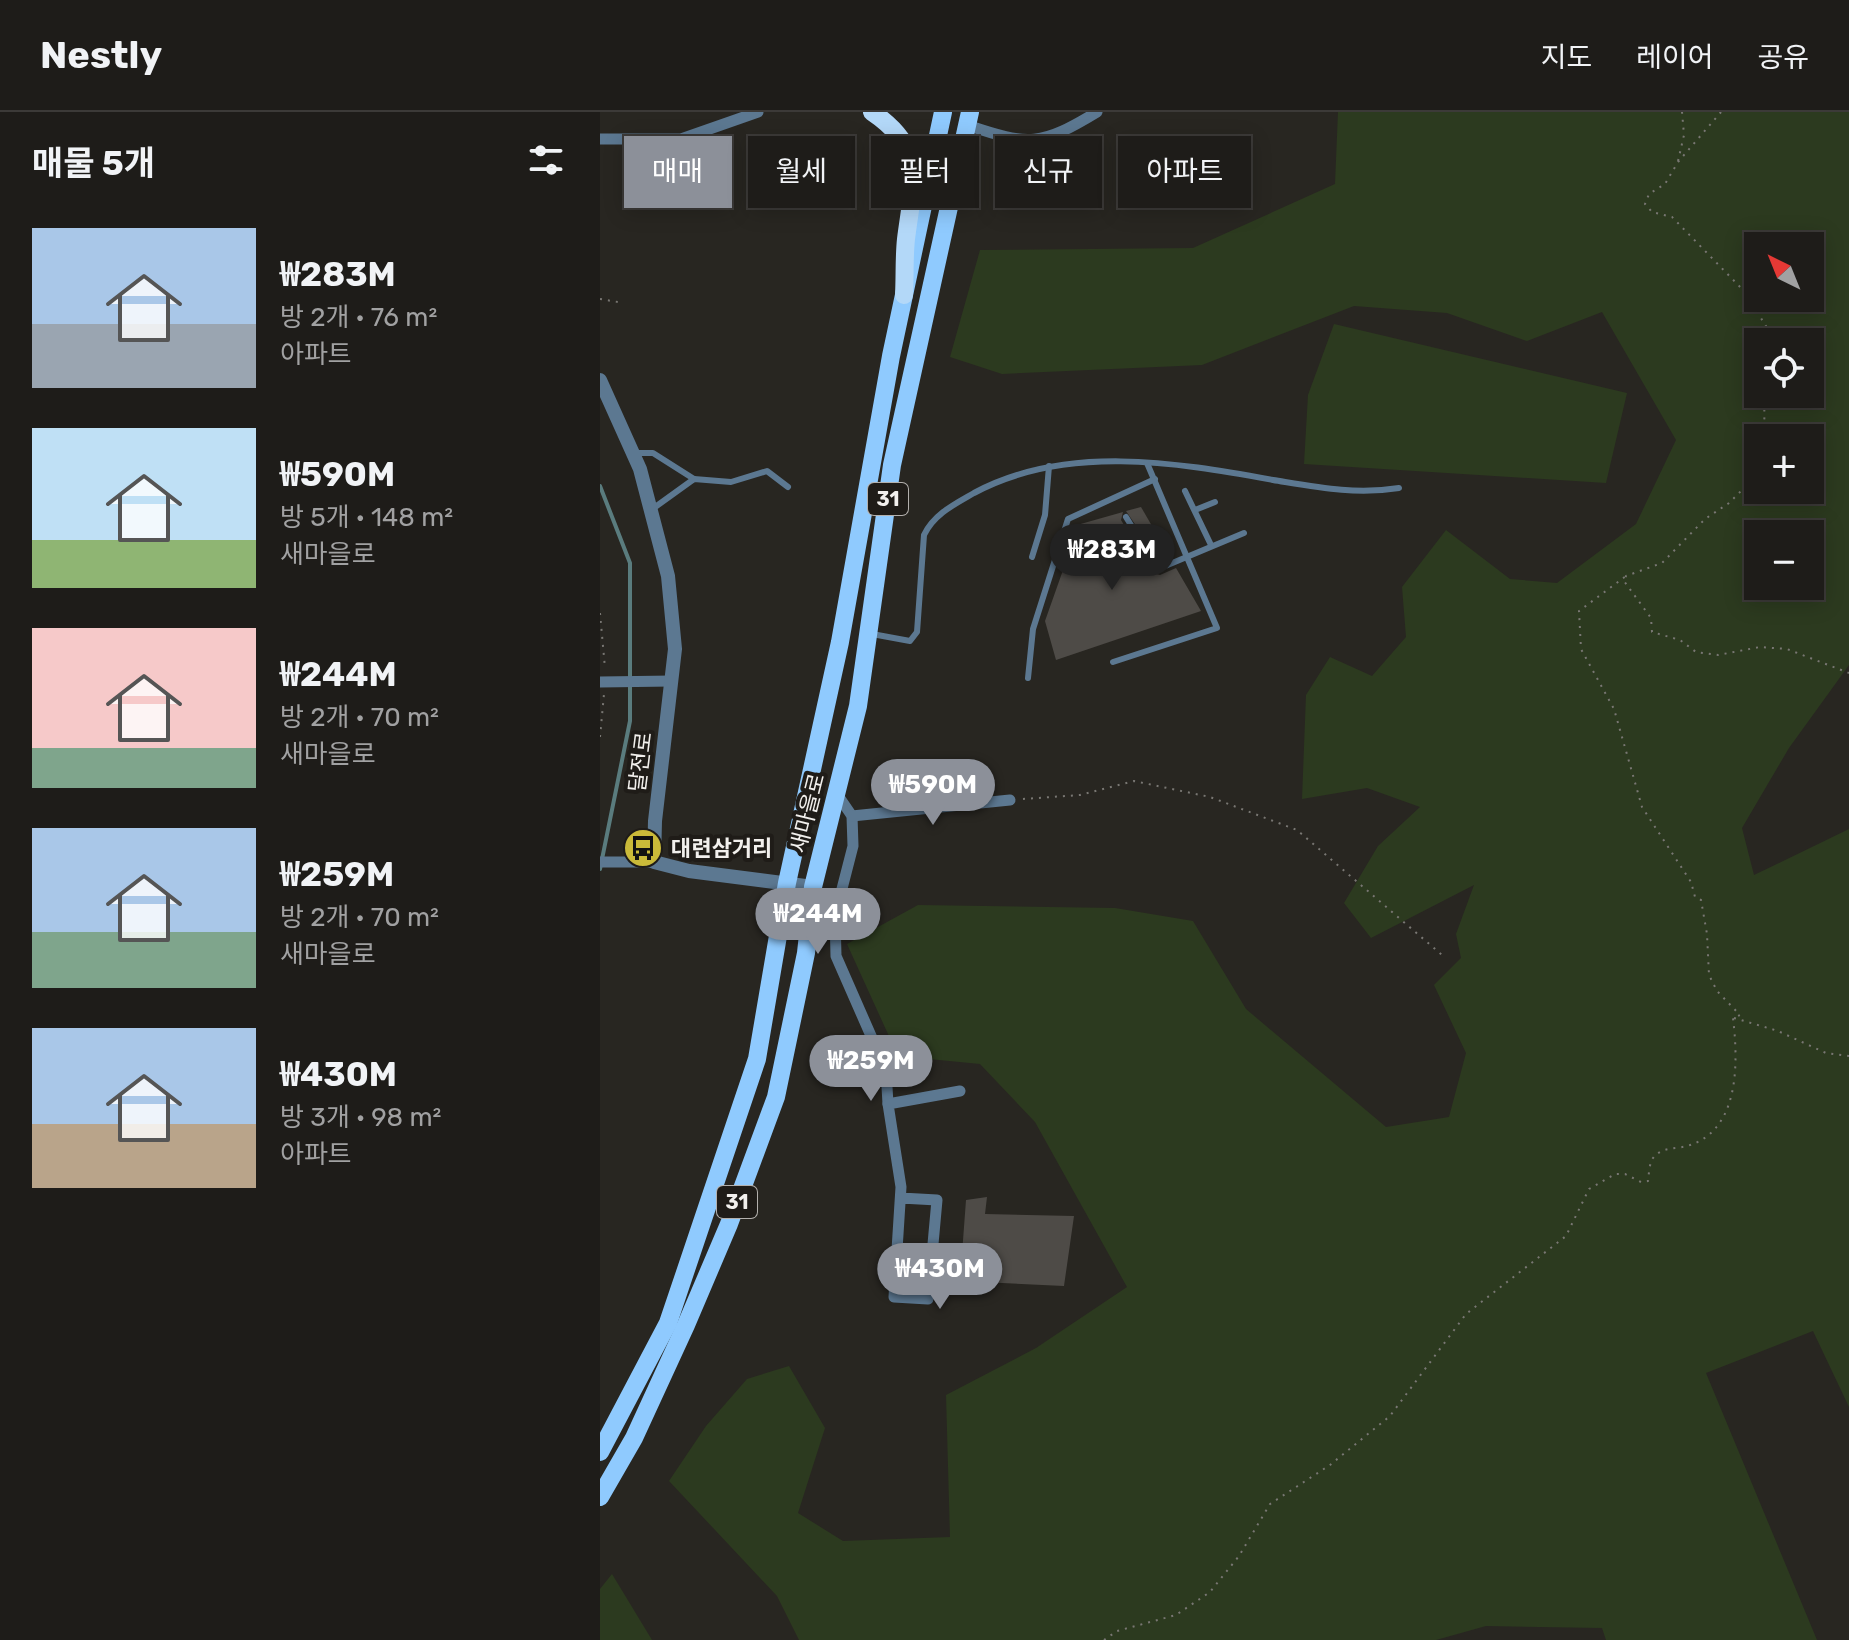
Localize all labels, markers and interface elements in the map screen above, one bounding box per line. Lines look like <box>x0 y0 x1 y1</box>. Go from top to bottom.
text: Nestly <box>40 32 162 78</box>
text: 지도 <box>1541 41 1592 74</box>
text: 레이어 <box>1636 41 1713 74</box>
text: 공유 <box>1757 41 1809 74</box>
chip: 매매 <box>624 136 732 208</box>
chip: 월세 <box>748 136 855 208</box>
chip: 필터 <box>871 136 979 208</box>
chip: 신규 <box>995 136 1102 208</box>
chip: 아파트 <box>1118 136 1251 208</box>
icon: filters <box>524 138 568 182</box>
text: 매물 5개 <box>32 143 155 184</box>
north arrow <box>1744 232 1824 312</box>
map controls <box>1744 232 1824 600</box>
text: ₩283M <box>280 254 396 295</box>
icon: home <box>96 260 192 356</box>
text: 방 2개 · 76 m² <box>280 302 437 333</box>
button: locate <box>1744 328 1824 408</box>
text: 아파트 <box>280 339 352 370</box>
button: + <box>1744 424 1824 504</box>
text: ₩590M <box>280 454 395 495</box>
icon: home <box>96 460 192 556</box>
road number: 31 <box>868 483 908 515</box>
text: 방 5개 · 148 m² <box>280 502 453 533</box>
button: − <box>1744 520 1824 600</box>
pin: ₩283M <box>1056 524 1168 592</box>
text: ₩283M <box>1068 534 1156 565</box>
text: 새마을로 <box>280 539 376 570</box>
text: ₩244M <box>280 654 397 695</box>
icon: home <box>96 660 192 756</box>
text: 방 2개 · 70 m² <box>280 702 439 733</box>
street label: 달전로 <box>623 730 658 794</box>
text: 새마을로 <box>280 739 376 770</box>
pin: ₩590M <box>877 759 989 827</box>
text: ₩590M <box>889 769 977 800</box>
street label: 새마을로 <box>785 771 830 856</box>
bus stop icon: 대련삼거리 <box>622 827 664 869</box>
place label: 대련삼거리 <box>671 835 772 862</box>
text: ₩259M <box>280 854 394 895</box>
icon: home <box>96 860 192 956</box>
pin: ₩244M <box>762 888 874 956</box>
text: ₩244M <box>773 898 863 929</box>
text: 방 2개 · 70 m² <box>280 902 439 933</box>
text: 새마을로 <box>280 939 376 970</box>
pin: ₩259M <box>815 1035 927 1103</box>
text: ₩259M <box>827 1045 915 1076</box>
text: ₩430M <box>280 1054 397 1095</box>
icon: home <box>96 1060 192 1156</box>
text: 방 3개 · 98 m² <box>280 1102 441 1133</box>
text: 아파트 <box>280 1139 352 1170</box>
road number: 31 <box>717 1186 757 1218</box>
pin: ₩430M <box>884 1243 996 1311</box>
text: ₩430M <box>895 1253 985 1284</box>

